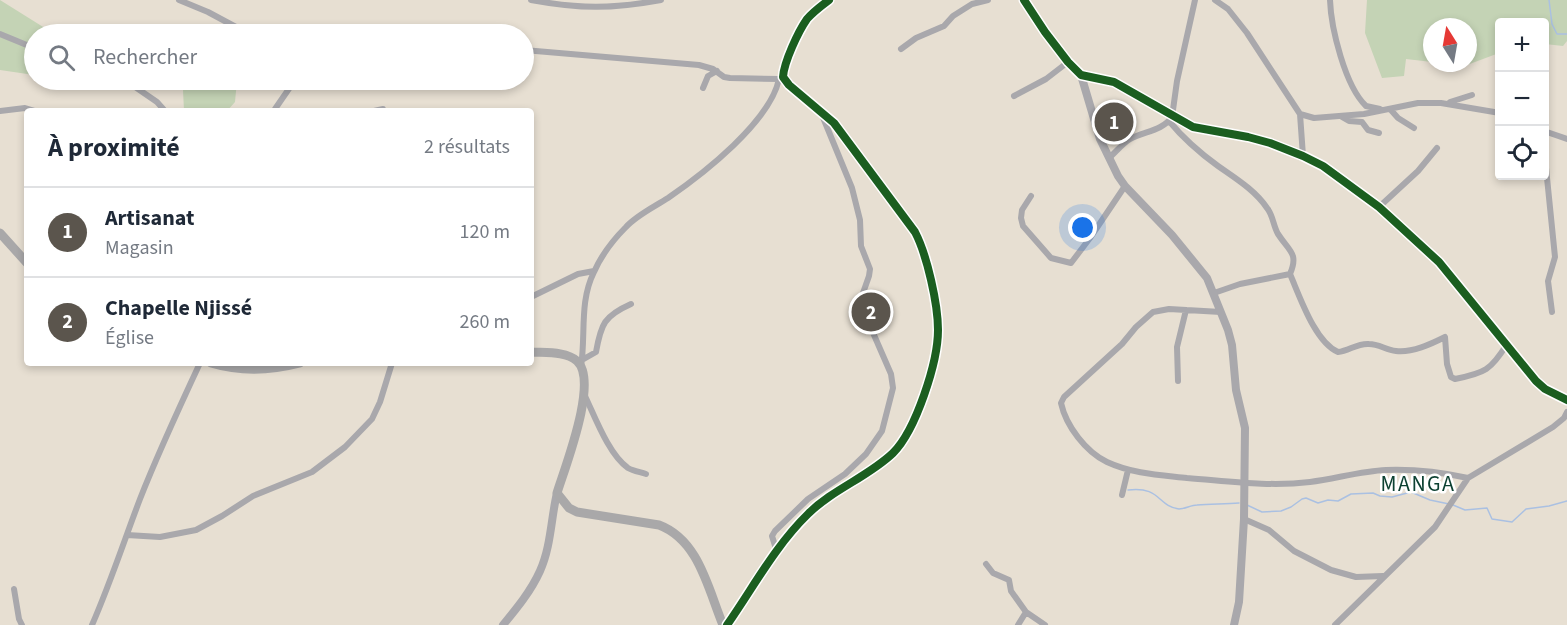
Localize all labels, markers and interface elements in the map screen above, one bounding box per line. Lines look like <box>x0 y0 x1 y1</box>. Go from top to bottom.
north arrow <box>1423 18 1477 72</box>
map controls <box>1495 18 1549 180</box>
button: + <box>1495 18 1549 72</box>
search box <box>24 24 534 90</box>
icon: search <box>45 41 78 74</box>
text: Rechercher <box>93 41 197 73</box>
button: − <box>1495 72 1549 126</box>
pin: 1 <box>1094 100 1134 144</box>
button: locate <box>1495 126 1549 180</box>
text: À proximité <box>48 129 180 166</box>
text: 2 résultats <box>424 133 510 161</box>
text: Artisanat <box>105 202 194 234</box>
your location <box>1068 213 1097 242</box>
text: 1 <box>62 218 73 246</box>
text: 120 m <box>460 218 510 246</box>
text: Magasin <box>105 234 174 262</box>
pin: 2 <box>852 290 890 334</box>
text: Chapelle Njissé <box>105 292 252 324</box>
text: 2 <box>62 308 73 336</box>
text: 260 m <box>460 308 510 336</box>
text: Église <box>105 324 154 352</box>
district label: MANGA <box>1380 468 1456 500</box>

